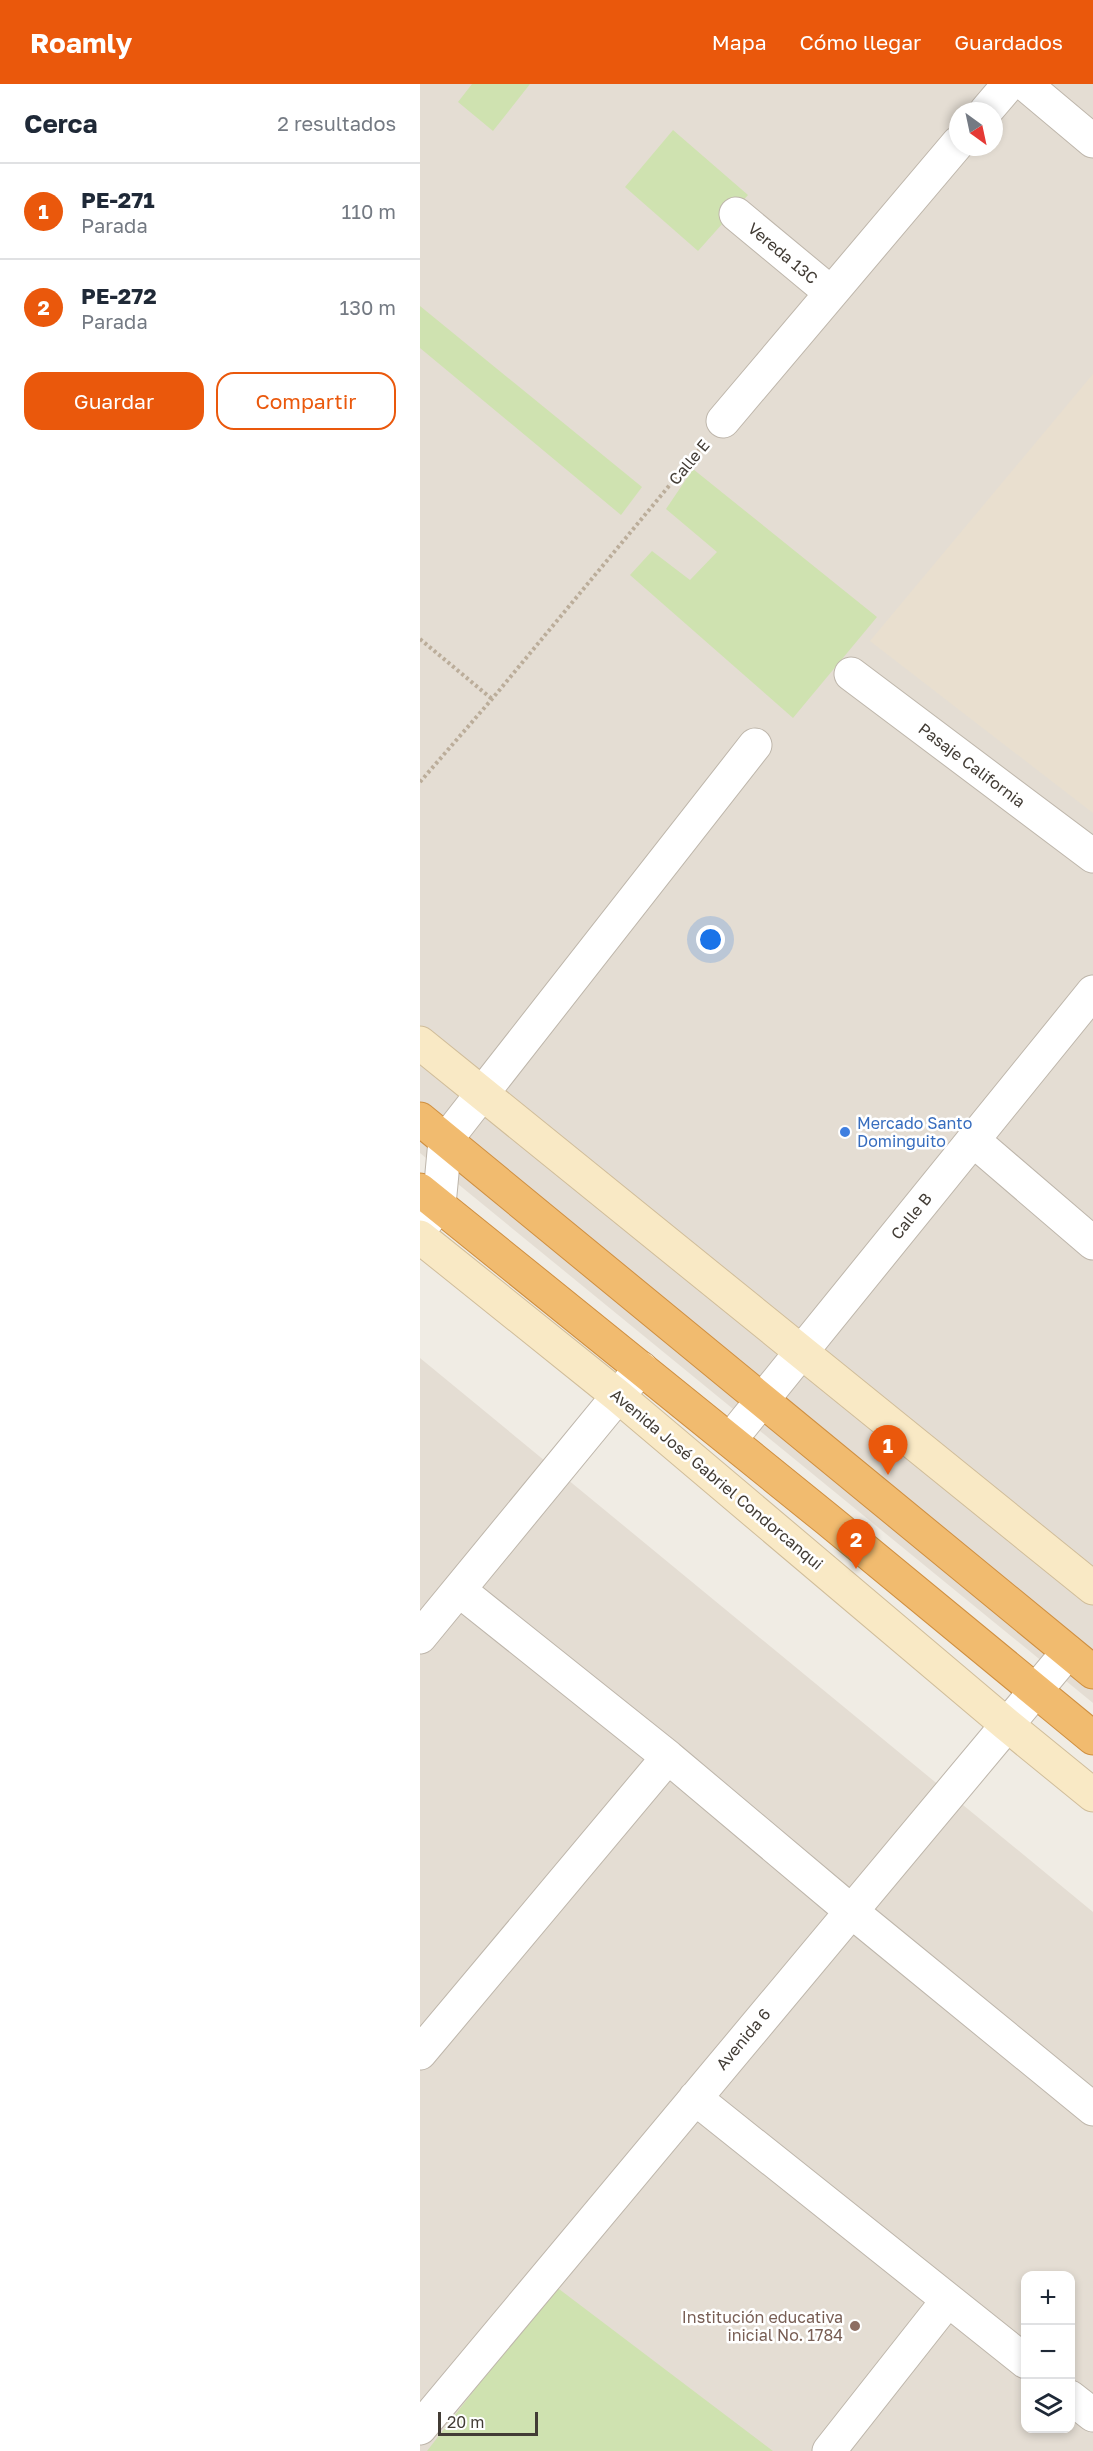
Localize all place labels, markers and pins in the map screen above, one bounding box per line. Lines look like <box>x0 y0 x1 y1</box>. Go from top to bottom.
place label: Mercado Santo Dominguito <box>857 1113 972 1151</box>
marker: Mercado Santo Dominguito <box>838 1125 852 1139</box>
pin: 1 <box>868 1426 908 1475</box>
pin: 2 <box>836 1520 876 1569</box>
place label: Institución educativa inicial No. 1784 <box>682 2307 843 2345</box>
marker: Institución educativa inicial No. 1784 <box>848 2319 862 2333</box>

